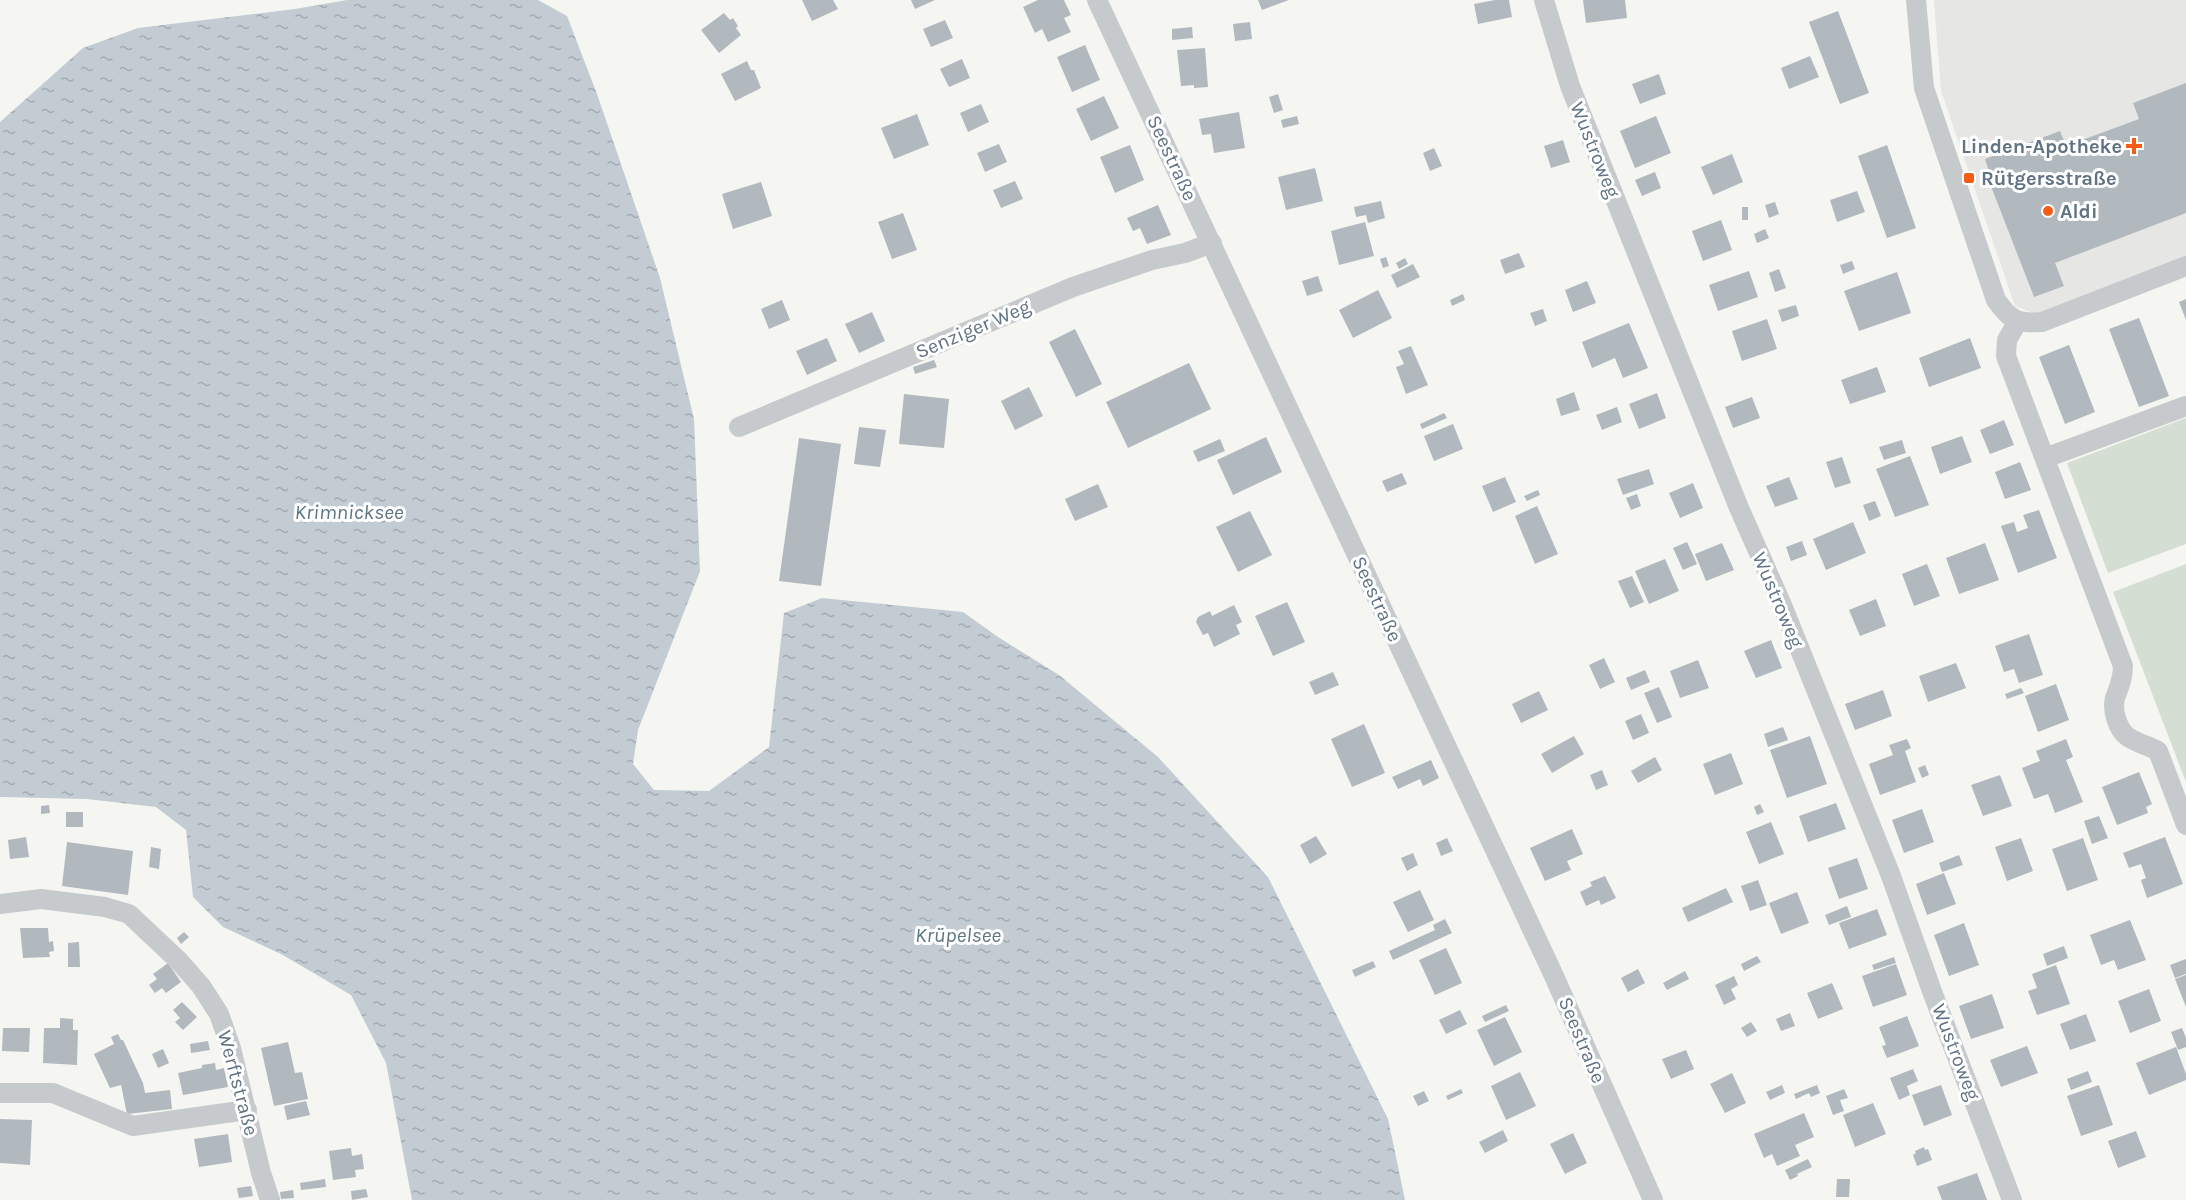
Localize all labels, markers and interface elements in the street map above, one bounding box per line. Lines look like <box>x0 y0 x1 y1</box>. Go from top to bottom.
street label: Wustroweg <box>1565 99 1625 201</box>
street label: Seestraße <box>1142 112 1202 204</box>
place label: Linden-Apotheke <box>1961 135 2122 158</box>
marker: Linden-Apotheke <box>2127 139 2141 153</box>
place label: Rütgersstraße <box>1981 167 2117 190</box>
marker: Rütgersstraße <box>1962 171 1976 185</box>
place label: Aldi <box>2060 200 2097 223</box>
marker: Aldi <box>2041 204 2055 218</box>
street label: Senziger Weg <box>912 295 1034 363</box>
water label: Krimnicksee <box>295 500 404 524</box>
street label: Wustroweg <box>1748 549 1808 651</box>
street label: Seestraße <box>1347 553 1407 645</box>
water label: Krüpelsee <box>915 923 1001 947</box>
street label: Seestraße <box>1554 993 1610 1087</box>
street label: Wustroweg <box>1927 1000 1985 1104</box>
street label: Werftstraße <box>213 1028 263 1138</box>

